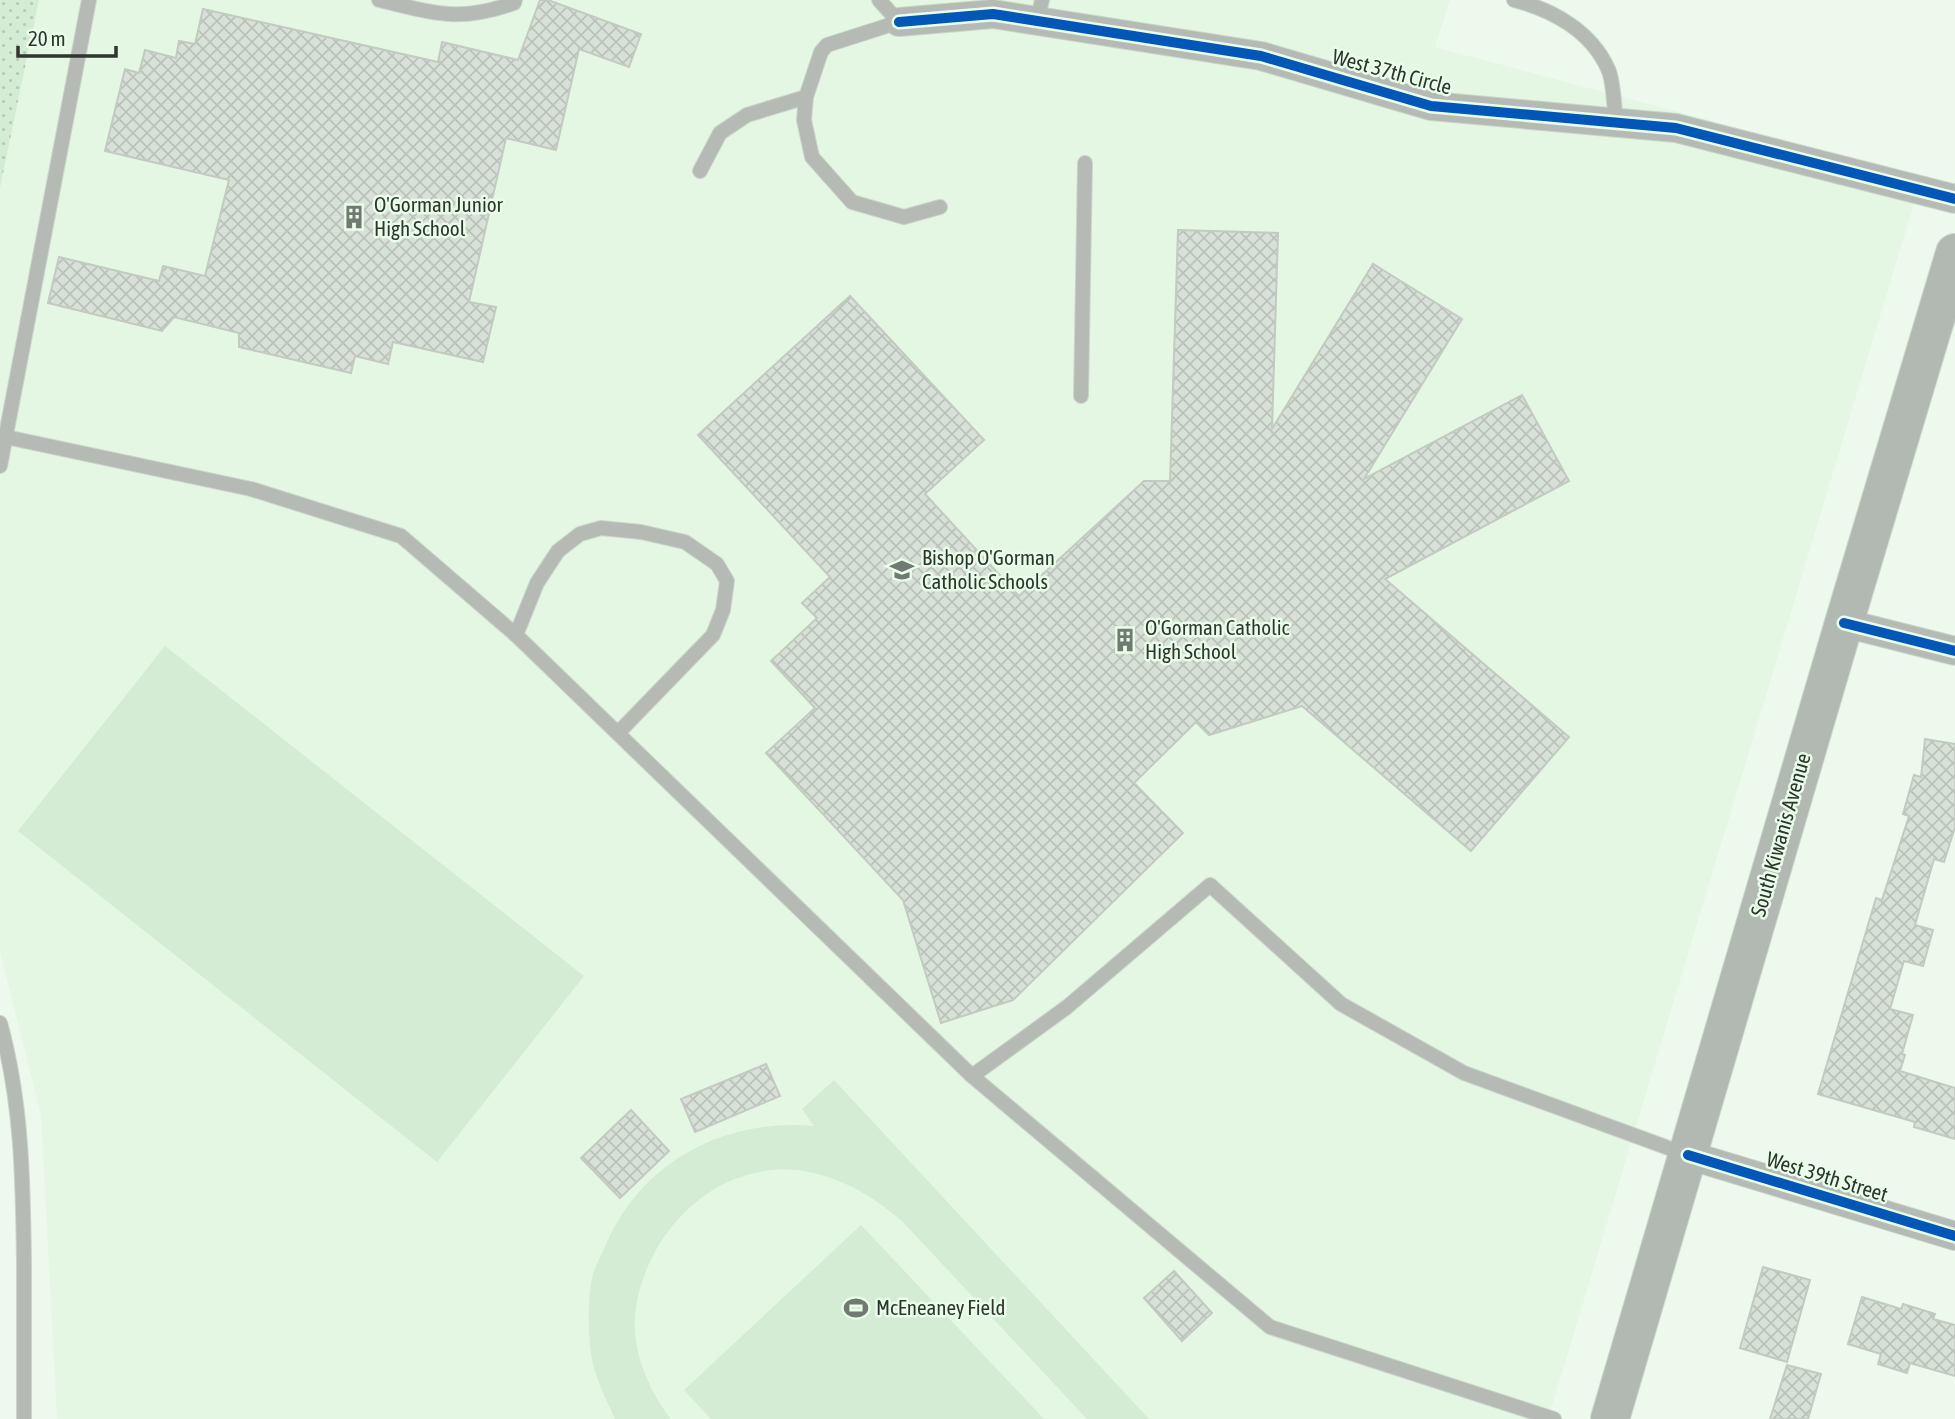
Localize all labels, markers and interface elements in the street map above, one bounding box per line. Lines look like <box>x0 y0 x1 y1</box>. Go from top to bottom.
scale bar <box>18 14 116 58</box>
text: 20 m <box>28 26 66 50</box>
street label: West 37th Circle <box>1330 44 1455 98</box>
place label: O'Gorman Junior High School <box>374 192 504 240</box>
building icon: O'Gorman Junior High School <box>340 203 368 231</box>
place label: Bishop O'Gorman Catholic Schools <box>922 545 1055 593</box>
school or university icon: Bishop O'Gorman Catholic Schools <box>888 556 916 584</box>
place label: O'Gorman Catholic High School <box>1145 615 1290 663</box>
building icon: O'Gorman Catholic High School <box>1111 626 1139 654</box>
street label: South Kiwanis Avenue <box>1745 750 1815 919</box>
street label: West 39th Street <box>1764 1146 1891 1206</box>
sports icon: McEneaney Field <box>842 1294 870 1322</box>
place label: McEneaney Field <box>876 1295 1005 1319</box>

